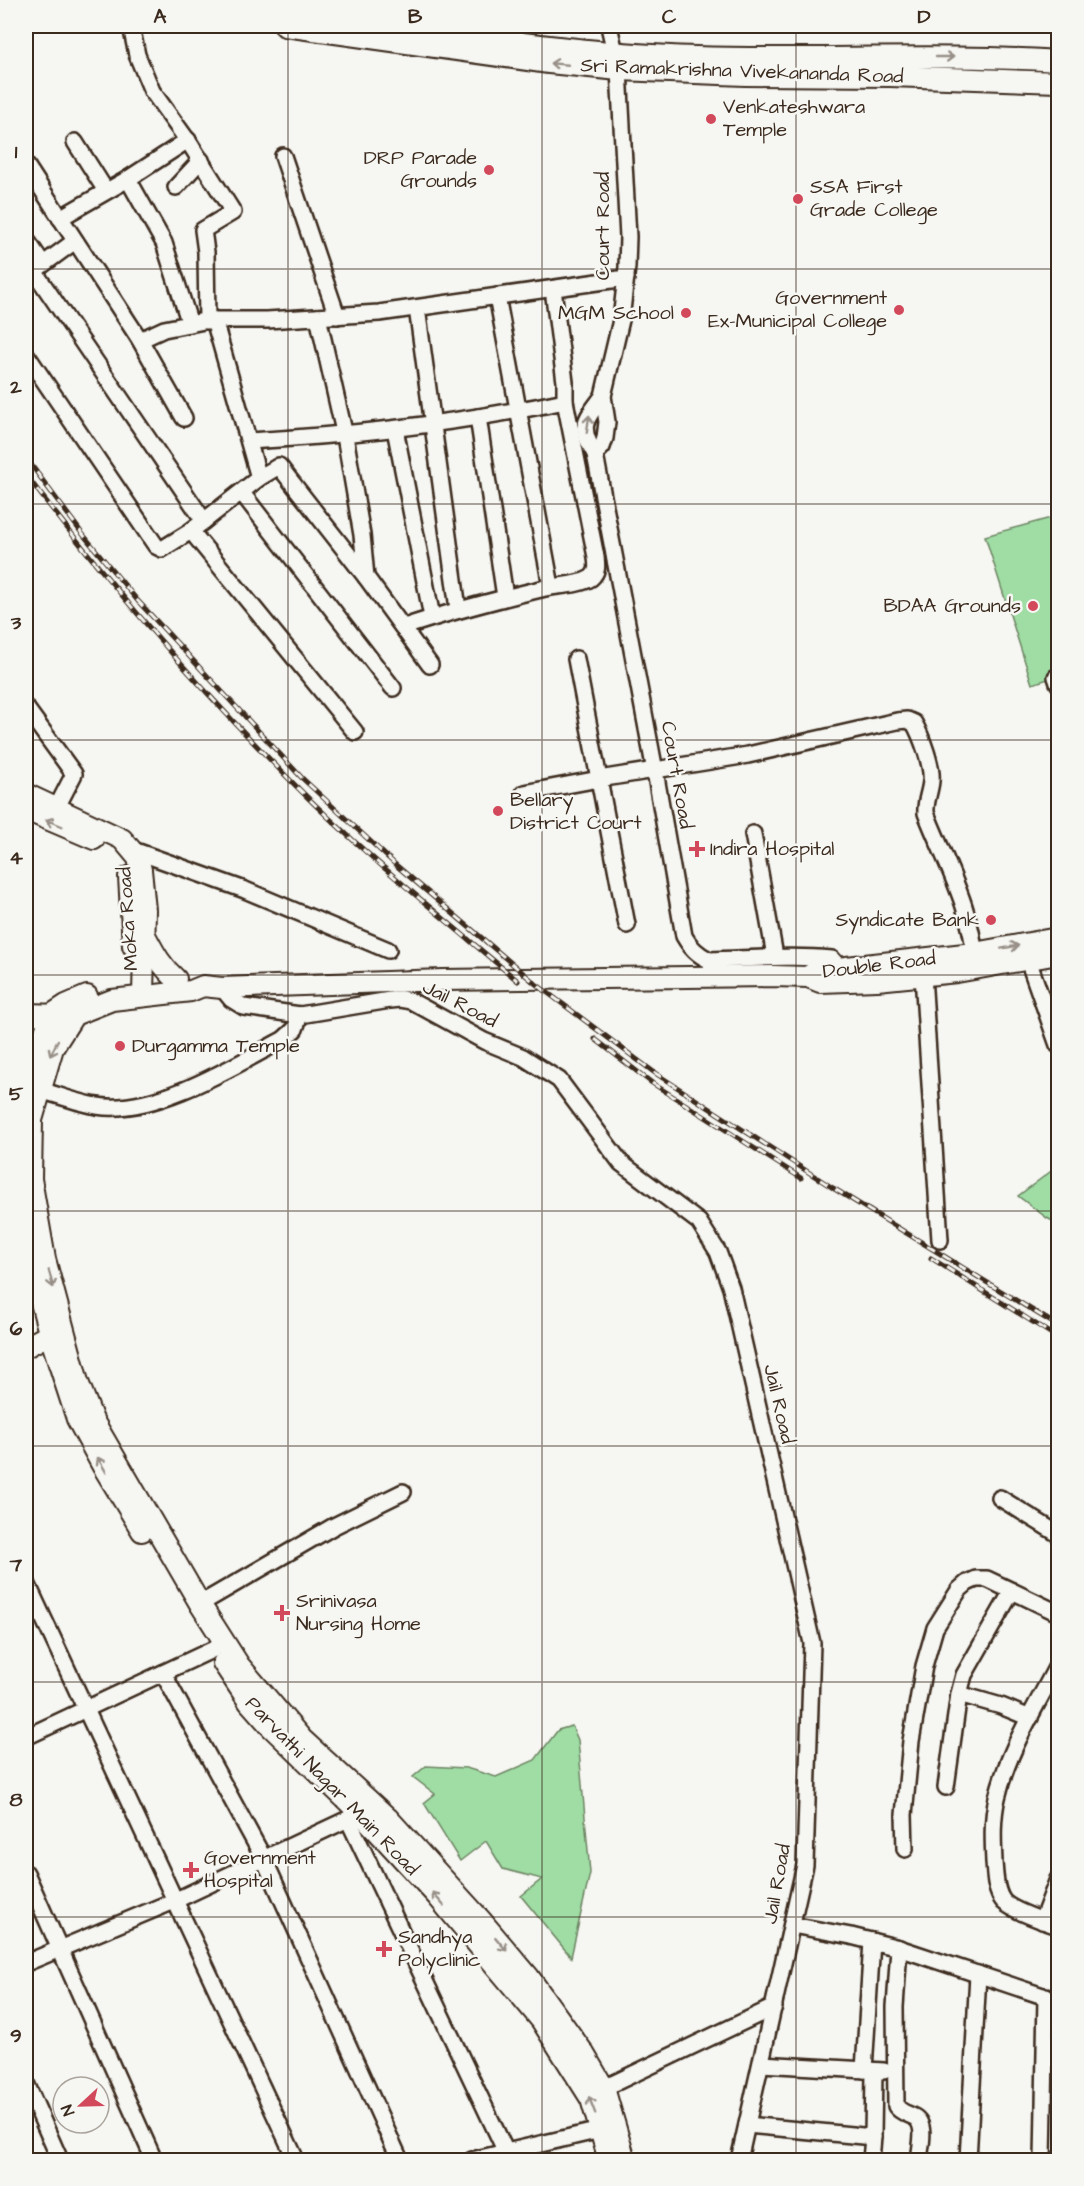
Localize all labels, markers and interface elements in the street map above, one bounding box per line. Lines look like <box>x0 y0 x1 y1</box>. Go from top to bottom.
text: A <box>154 3 167 31</box>
text: B <box>408 3 423 31</box>
text: C <box>662 3 677 31</box>
text: D <box>918 3 931 31</box>
street label: Sri Ramakrishna Vivekananda Road <box>580 51 904 91</box>
one-way arrow <box>934 51 954 63</box>
one-way arrow <box>550 58 570 69</box>
place label: Venkateshwara Temple <box>723 93 865 144</box>
marker: Venkateshwara Temple <box>704 112 718 126</box>
text: 1 <box>15 138 18 166</box>
place label: DRP Parade Grounds <box>364 144 477 195</box>
marker: DRP Parade Grounds <box>482 163 496 177</box>
street label: Court Road <box>589 172 617 280</box>
place label: SSA First Grade College <box>810 173 938 225</box>
marker: SSA First Grade College <box>791 192 805 206</box>
place label: Government Ex-Municipal College <box>708 284 887 336</box>
place label: MGM School <box>558 299 674 327</box>
marker: Government Ex-Municipal College <box>892 303 906 317</box>
marker: MGM School <box>679 306 693 320</box>
text: 2 <box>9 373 22 401</box>
one-way arrow <box>582 415 593 434</box>
place label: BDAA Grounds <box>884 592 1021 620</box>
marker: BDAA Grounds <box>1026 599 1040 613</box>
text: 3 <box>10 609 22 637</box>
street label: Court Road <box>654 719 700 831</box>
place label: Bellary District Court <box>510 786 642 837</box>
marker: Bellary District Court <box>491 804 505 818</box>
one-way arrow <box>46 817 64 828</box>
place label: Indira Hospital <box>710 835 835 863</box>
marker: Indira Hospital <box>688 840 706 858</box>
text: 4 <box>9 844 23 872</box>
street label: Moka Road <box>110 866 146 972</box>
place label: Syndicate Bank <box>835 906 979 935</box>
marker: Syndicate Bank <box>984 913 998 927</box>
one-way arrow <box>1000 942 1020 953</box>
street label: Double Road <box>821 944 937 986</box>
street label: Jail Road <box>418 973 502 1035</box>
place label: Durgamma Temple <box>132 1032 300 1061</box>
one-way arrow <box>48 1039 60 1057</box>
marker: Durgamma Temple <box>113 1039 127 1053</box>
text: 5 <box>9 1080 24 1108</box>
one-way arrow <box>45 1269 57 1288</box>
text: 6 <box>10 1315 23 1343</box>
street label: Jail Road <box>756 1361 802 1447</box>
one-way arrow <box>96 1457 108 1474</box>
text: 7 <box>9 1551 23 1579</box>
place label: Srinivasa Nursing Home <box>296 1587 421 1639</box>
marker: Srinivasa Nursing Home <box>273 1604 291 1622</box>
street label: Parvathi Nagar Main Road <box>238 1690 425 1883</box>
text: 8 <box>10 1786 23 1814</box>
street label: Jail Road <box>756 1842 798 1926</box>
place label: Government Hospital <box>204 1844 316 1895</box>
marker: Government Hospital <box>182 1861 200 1879</box>
one-way arrow <box>431 1892 445 1907</box>
place label: Sandhya Polyclinic <box>398 1923 481 1975</box>
one-way arrow <box>494 1936 508 1951</box>
marker: Sandhya Polyclinic <box>375 1940 393 1958</box>
text: 9 <box>10 2022 22 2050</box>
north arrow <box>51 2075 111 2135</box>
one-way arrow <box>586 2096 597 2114</box>
text: N <box>56 2101 80 2119</box>

